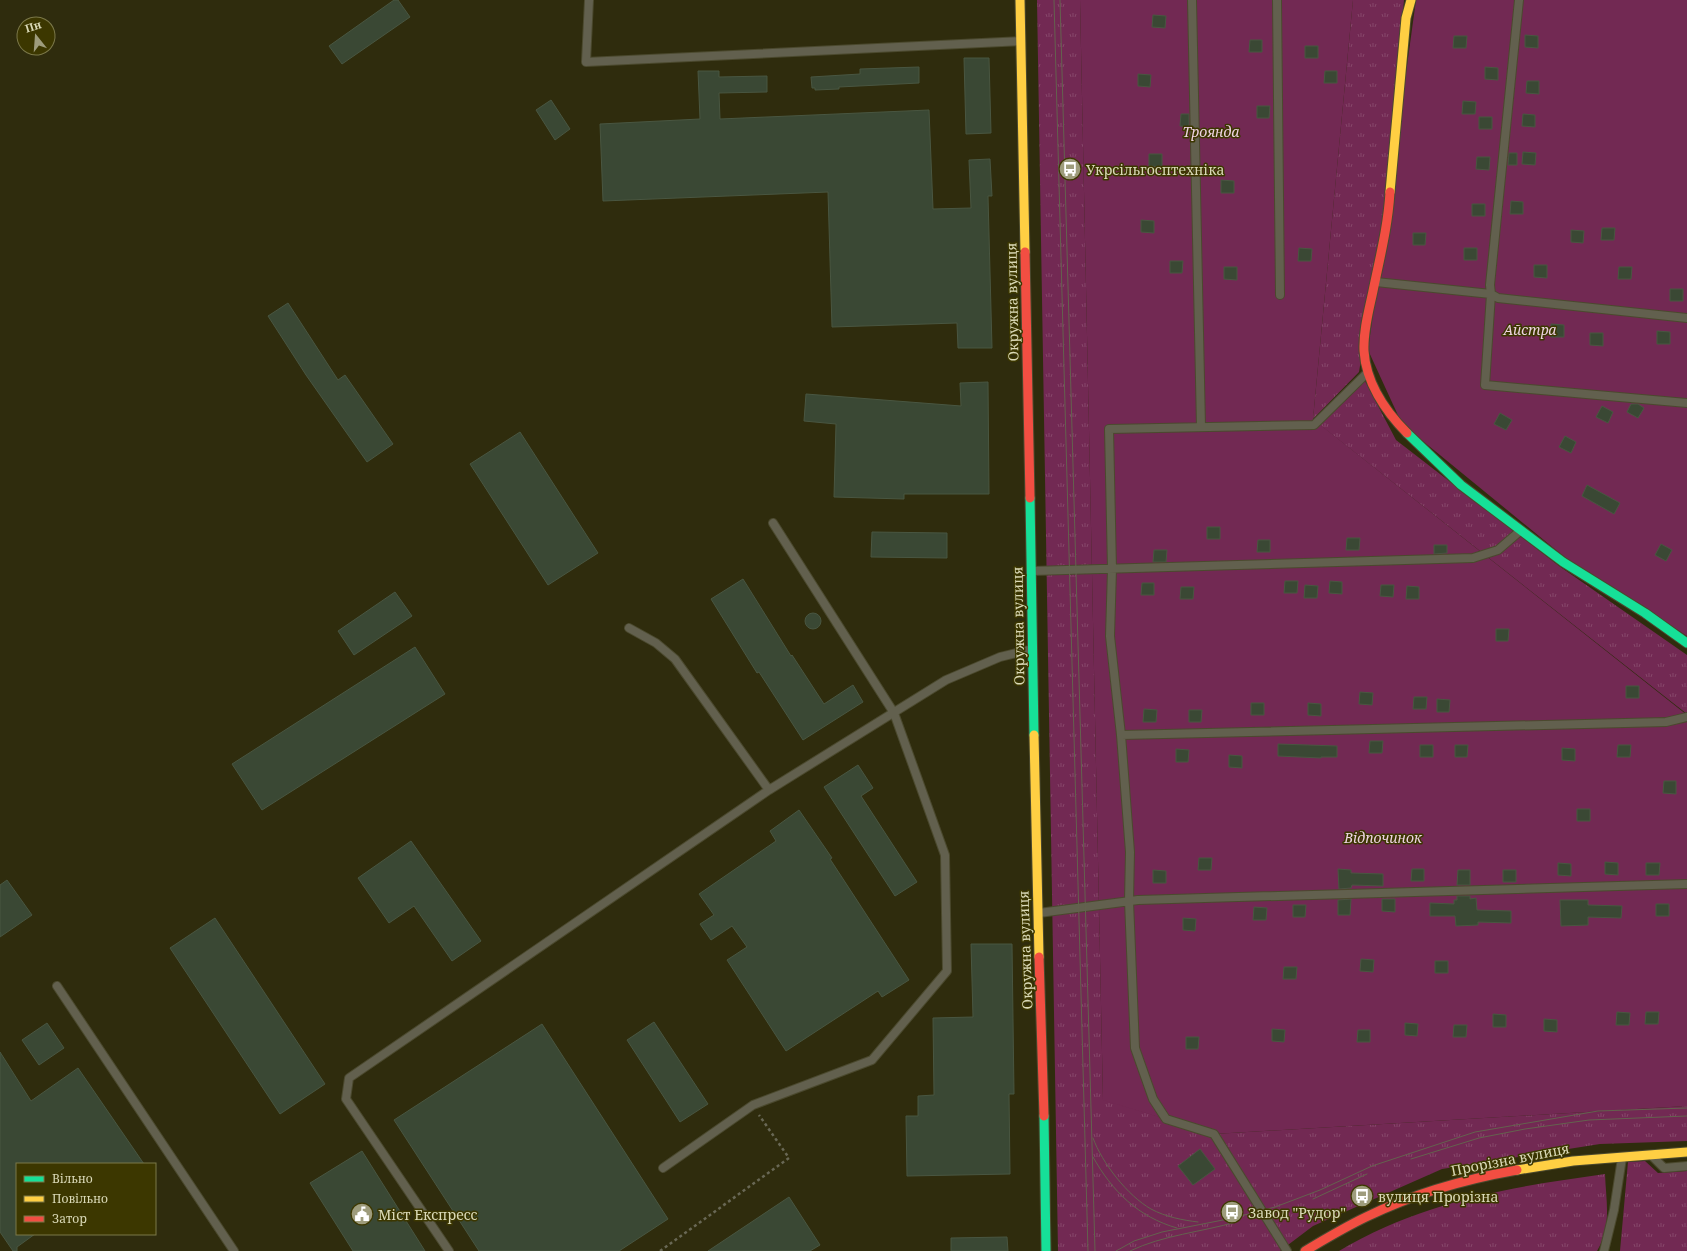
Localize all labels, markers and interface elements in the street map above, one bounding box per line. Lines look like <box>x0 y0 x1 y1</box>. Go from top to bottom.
north arrow <box>16 16 56 56</box>
text: Пн <box>23 16 43 36</box>
park label: Троянда <box>1183 122 1240 141</box>
bus stop icon: Укрсільгосптехніка <box>1057 156 1083 182</box>
place label: Укрсільгосптехніка <box>1086 160 1224 179</box>
street label: Окружна вулиця <box>1001 242 1023 362</box>
park label: Айстра <box>1502 320 1557 339</box>
street label: Окружна вулиця <box>1007 566 1029 686</box>
park label: Відпочинок <box>1343 828 1423 847</box>
street label: Окружна вулиця <box>1013 890 1037 1010</box>
street label: Прорізна вулиця <box>1449 1138 1571 1180</box>
legend <box>16 1163 156 1235</box>
text: Вільно <box>52 1170 93 1187</box>
bus stop icon: вулиця Прорізна <box>1349 1183 1375 1209</box>
place label: вулиця Прорізна <box>1378 1187 1498 1206</box>
text: Повільно <box>52 1190 108 1207</box>
bus stop icon: Завод "Рудор" <box>1219 1199 1245 1225</box>
public building icon: Міст Експресс <box>349 1201 375 1227</box>
place label: Завод "Рудор" <box>1248 1203 1346 1222</box>
place label: Міст Експресс <box>378 1205 478 1224</box>
text: Затор <box>52 1210 87 1227</box>

